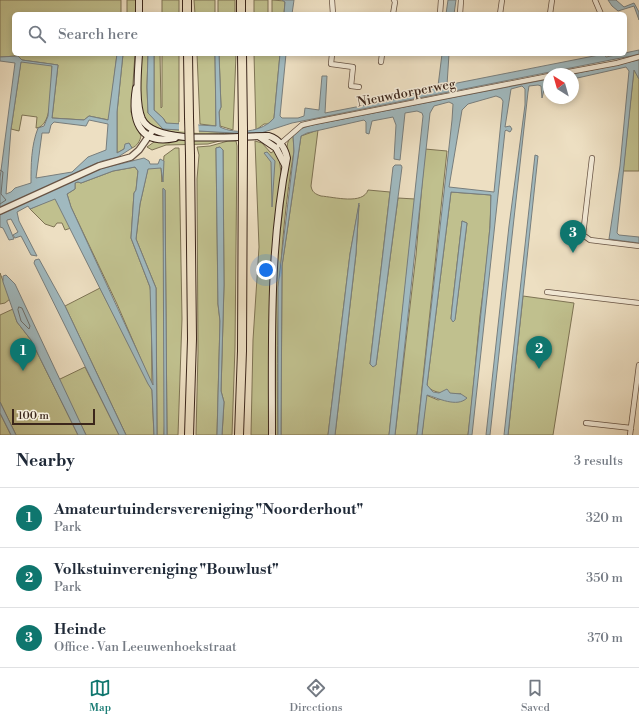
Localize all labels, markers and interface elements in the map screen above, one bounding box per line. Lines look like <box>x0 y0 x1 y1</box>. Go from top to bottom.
search box <box>12 12 627 56</box>
icon: search <box>26 23 48 45</box>
text: Search here <box>58 25 138 44</box>
north arrow <box>543 68 579 104</box>
street label: Nieuwdorperweg <box>356 76 457 110</box>
pin: 3 <box>560 220 586 253</box>
your location <box>256 260 276 280</box>
pin: 2 <box>526 336 552 369</box>
pin: 1 <box>10 338 36 371</box>
scale bar <box>12 407 95 426</box>
text: 100 m <box>18 409 49 423</box>
text: Nearby <box>16 450 75 472</box>
text: 3 results <box>574 453 623 469</box>
text: Amateurtuindersvereniging "Noorderhout" <box>54 500 363 519</box>
text: 1 <box>26 510 32 526</box>
text: 320 m <box>586 510 623 526</box>
text: Park <box>54 519 81 535</box>
text: Volkstuinvereniging "Bouwlust" <box>54 560 279 579</box>
text: 2 <box>25 570 33 586</box>
text: 350 m <box>586 570 623 586</box>
text: Park <box>54 579 81 595</box>
text: Heinde <box>54 620 106 639</box>
text: 3 <box>25 630 33 646</box>
text: 370 m <box>587 630 623 646</box>
text: Office · Van Leeuwenhoekstraat <box>54 639 237 655</box>
tab: Map <box>89 677 111 715</box>
tab: Directions <box>290 677 343 715</box>
tab: Saved <box>521 677 550 715</box>

